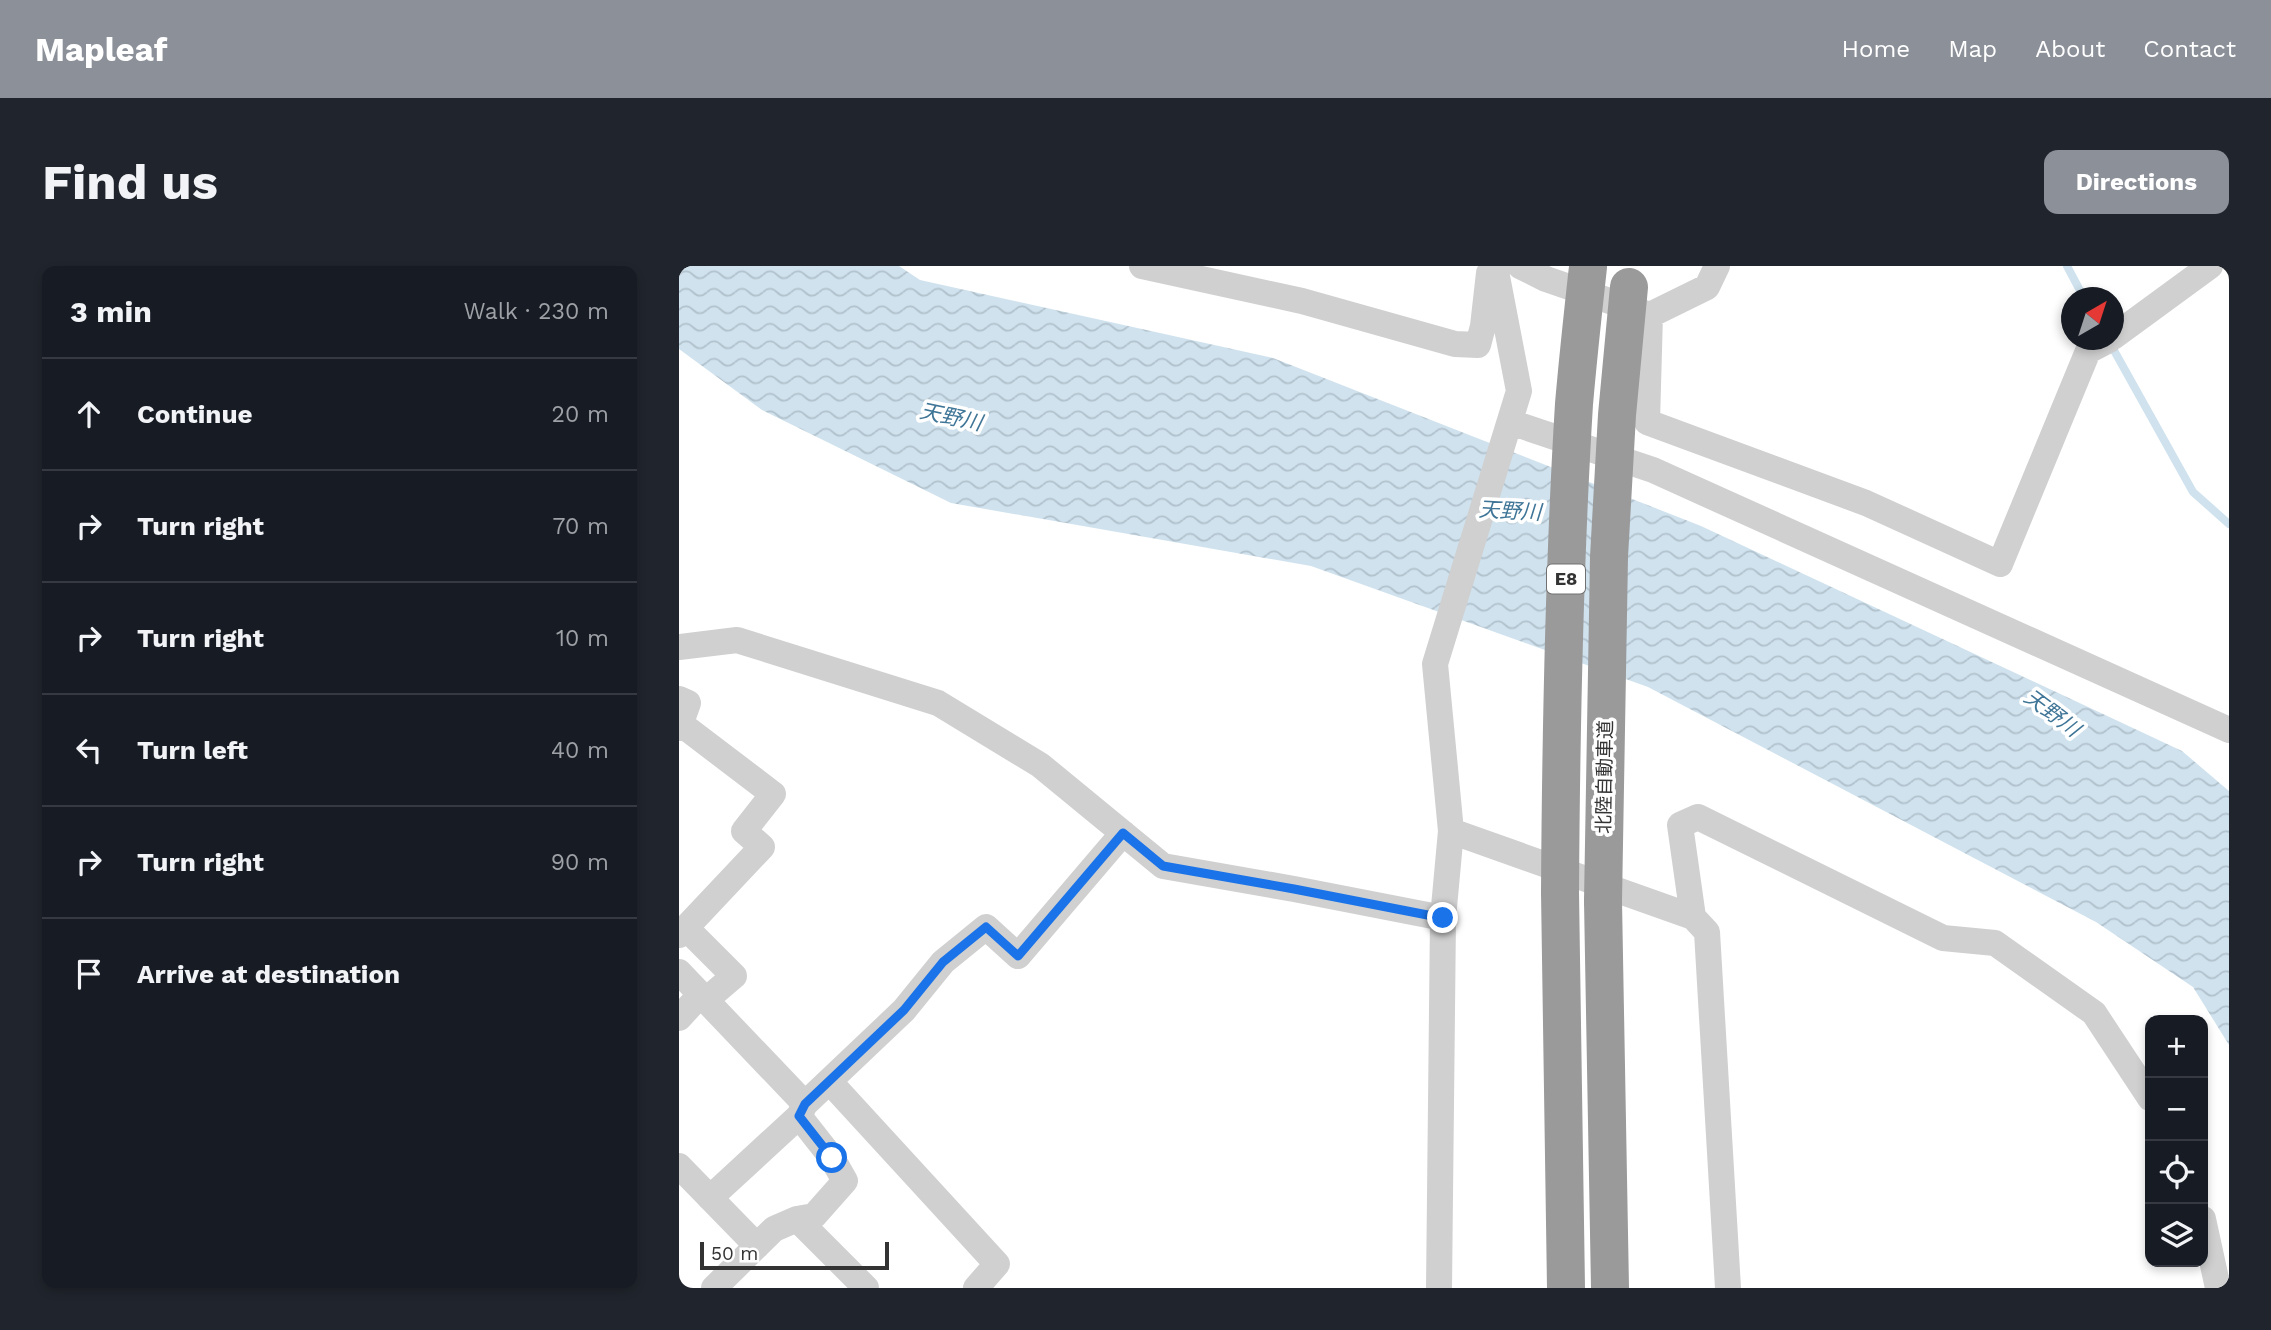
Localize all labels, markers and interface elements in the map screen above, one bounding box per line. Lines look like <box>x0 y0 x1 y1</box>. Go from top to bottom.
text: Mapleaf <box>35 30 167 69</box>
text: Home <box>1842 35 1910 63</box>
text: Map <box>1948 35 1997 63</box>
text: About <box>2035 35 2105 63</box>
text: Contact <box>2143 35 2236 63</box>
button: Directions <box>2044 150 2229 214</box>
text: Find us <box>42 153 218 211</box>
north arrow <box>2061 287 2124 350</box>
text: 3 min <box>70 294 152 329</box>
text: Walk · 230 m <box>463 298 609 325</box>
icon: ahead <box>70 395 108 433</box>
water label: 天野川 <box>918 398 986 436</box>
text: Continue <box>137 399 253 429</box>
text: 20 m <box>552 401 609 428</box>
water label: 天野川 <box>1478 496 1544 525</box>
icon: right <box>70 507 108 545</box>
text: Turn right <box>137 511 264 541</box>
text: 70 m <box>552 513 609 540</box>
road number: E8 <box>1547 564 1585 594</box>
icon: right <box>70 619 108 657</box>
text: Turn right <box>137 623 264 653</box>
text: 10 m <box>556 625 609 652</box>
water label: 天野川 <box>2020 684 2087 743</box>
street label: 北陸自動車道 <box>1592 720 1617 834</box>
icon: left <box>70 731 108 769</box>
text: Turn left <box>137 735 248 765</box>
text: 40 m <box>551 737 609 764</box>
icon: right <box>70 843 108 881</box>
text: Turn right <box>137 847 264 877</box>
text: 90 m <box>551 849 609 876</box>
route end <box>1427 902 1458 933</box>
icon: arrive <box>70 955 108 993</box>
text: Arrive at destination <box>137 959 400 989</box>
map controls <box>2145 1015 2208 1267</box>
button: + <box>2145 1015 2208 1078</box>
button: − <box>2145 1078 2208 1141</box>
button: locate <box>2145 1141 2208 1204</box>
route start <box>816 1142 847 1173</box>
button: layers <box>2145 1204 2208 1267</box>
scale bar <box>700 1239 889 1271</box>
text: 50 m <box>711 1242 758 1265</box>

